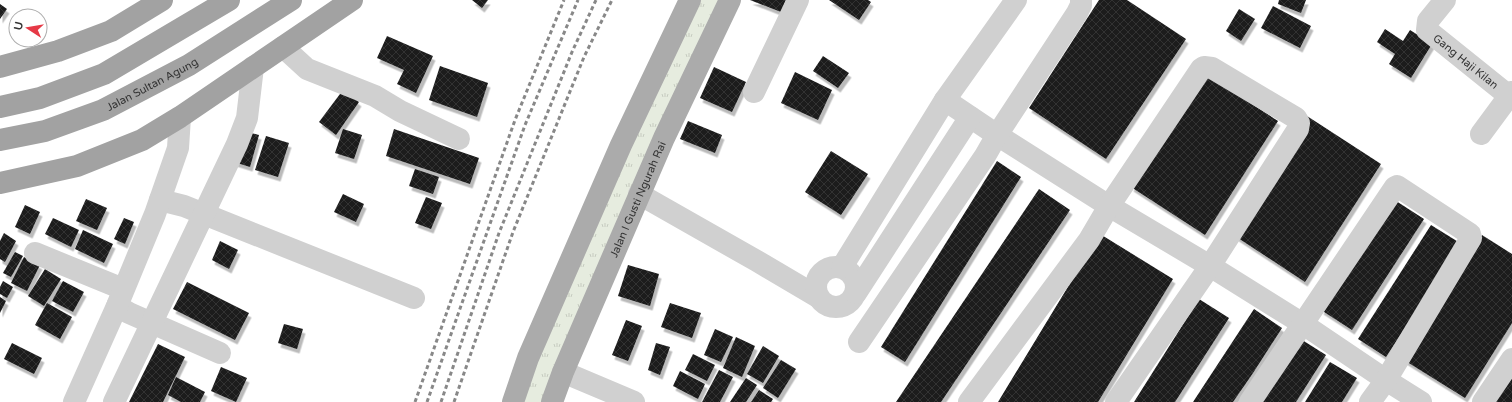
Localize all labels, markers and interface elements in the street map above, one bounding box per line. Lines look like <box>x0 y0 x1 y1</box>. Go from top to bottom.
north arrow <box>8 8 48 48</box>
text: U <box>11 21 26 31</box>
street label: Gang Haji Kilan <box>1431 31 1501 91</box>
street label: Jalan Sultan Agung <box>104 55 200 114</box>
street label: Jalan I Gusti Ngurah Rai <box>607 139 668 259</box>

